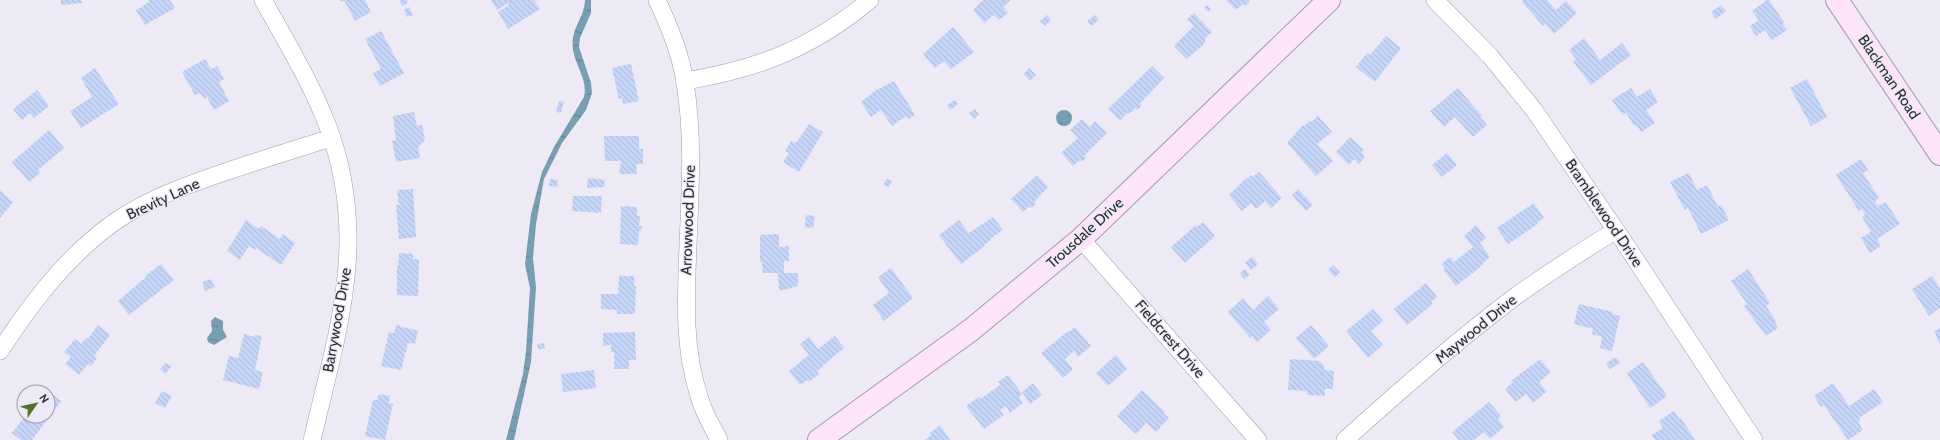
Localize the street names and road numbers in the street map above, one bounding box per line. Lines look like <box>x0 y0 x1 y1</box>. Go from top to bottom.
street label: Blackman Road <box>1854 31 1924 123</box>
street label: Bramblewood Drive <box>1561 156 1647 271</box>
street label: Arrowwood Drive <box>677 164 699 275</box>
street label: Brevity Lane <box>124 174 203 224</box>
street label: Trousdale Drive <box>1043 194 1127 272</box>
street label: Barrywood Drive <box>319 266 355 374</box>
street label: Maywood Drive <box>1432 291 1520 367</box>
street label: Fieldcrest Drive <box>1131 296 1209 382</box>

